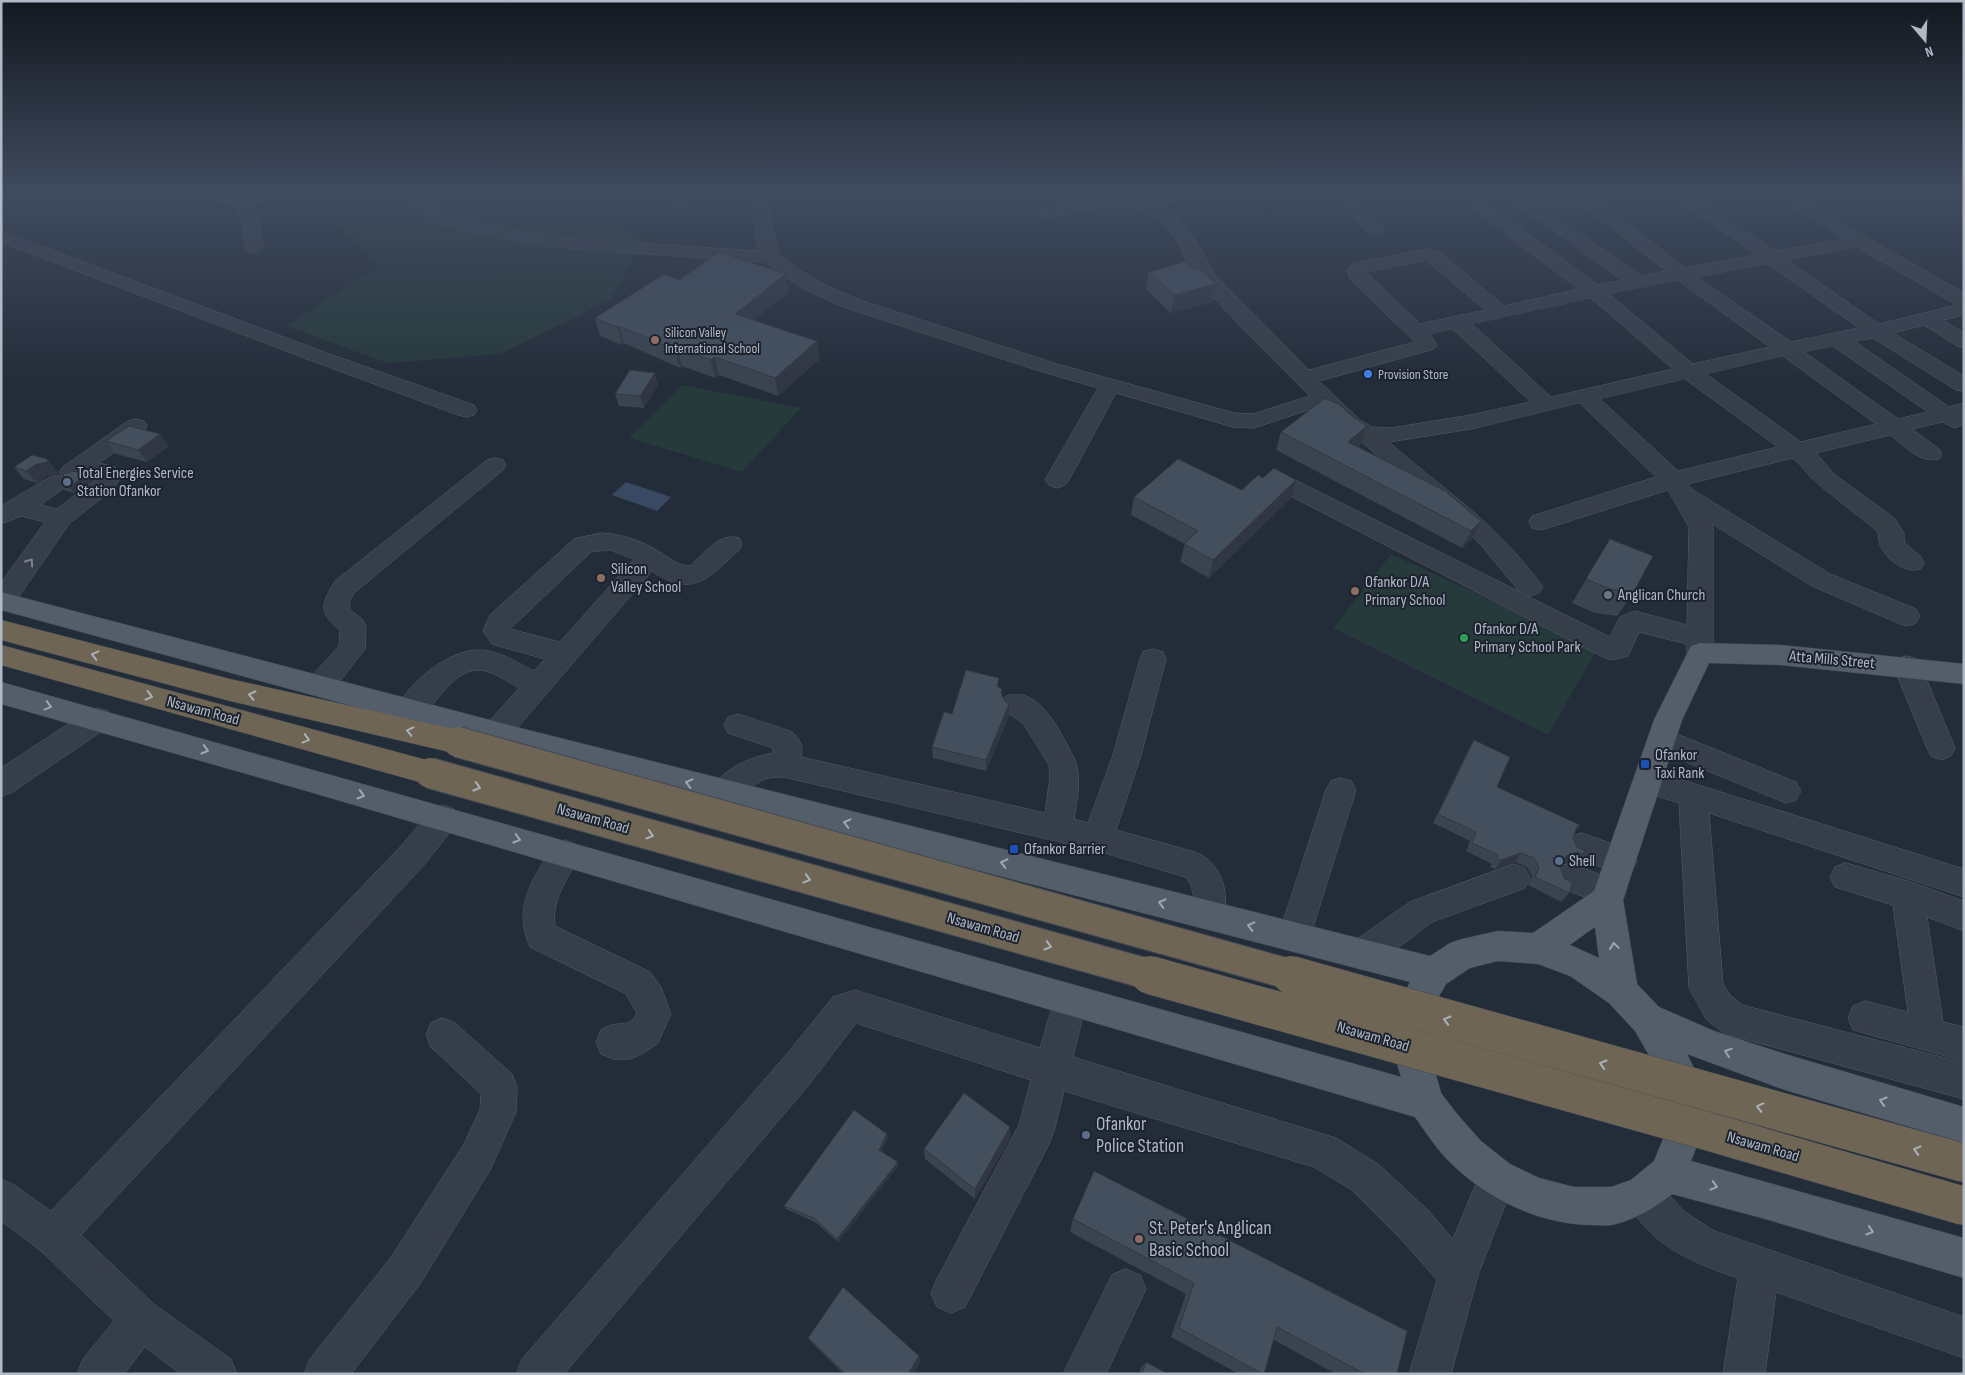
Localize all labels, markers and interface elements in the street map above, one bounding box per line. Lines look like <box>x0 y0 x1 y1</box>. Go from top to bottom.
north arrow <box>1900 15 1950 65</box>
text: N <box>1923 43 1935 61</box>
place label: Silicon Valley International School <box>665 324 760 357</box>
marker: Silicon Valley International School <box>649 334 661 346</box>
place label: Provision Store <box>1378 366 1448 383</box>
marker: Provision Store <box>1362 368 1374 380</box>
place label: Total Energies Service Station Ofankor <box>77 464 194 501</box>
marker: Total Energies Service Station Ofankor <box>61 476 73 488</box>
one-way arrow <box>24 558 33 567</box>
place label: Silicon Valley School <box>611 560 681 597</box>
marker: Silicon Valley School <box>595 572 607 584</box>
place label: Ofankor D/A Primary School <box>1365 573 1446 610</box>
marker: Ofankor D/A Primary School <box>1349 585 1361 597</box>
place label: Anglican Church <box>1617 586 1705 605</box>
marker: Anglican Church <box>1602 589 1614 601</box>
place label: Ofankor D/A Primary School Park <box>1474 620 1581 657</box>
marker: Ofankor D/A Primary School Park <box>1458 632 1470 644</box>
street label: Atta Mills Street <box>1787 647 1876 673</box>
one-way arrow <box>90 650 99 661</box>
one-way arrow <box>145 690 154 701</box>
one-way arrow <box>248 690 257 701</box>
street label: Nsawam Road <box>165 692 241 730</box>
one-way arrow <box>44 700 52 710</box>
one-way arrow <box>406 727 415 737</box>
one-way arrow <box>301 734 310 744</box>
one-way arrow <box>200 744 208 754</box>
place label: Ofankor Taxi Rank <box>1655 746 1704 783</box>
marker: Ofankor Taxi Rank <box>1639 758 1651 770</box>
one-way arrow <box>685 778 694 789</box>
one-way arrow <box>473 781 481 791</box>
one-way arrow <box>356 789 364 799</box>
street label: Nsawam Road <box>555 800 631 838</box>
one-way arrow <box>842 818 851 829</box>
one-way arrow <box>646 829 655 840</box>
one-way arrow <box>512 834 521 844</box>
place label: Ofankor Barrier <box>1024 840 1106 859</box>
marker: Ofankor Barrier <box>1008 843 1020 855</box>
place label: Shell <box>1569 852 1595 871</box>
marker: Shell <box>1553 855 1565 867</box>
one-way arrow <box>1000 858 1009 869</box>
one-way arrow <box>802 873 811 883</box>
one-way arrow <box>1158 899 1166 909</box>
street label: Nsawam Road <box>945 909 1021 947</box>
one-way arrow <box>1246 921 1255 932</box>
one-way arrow <box>1043 941 1051 951</box>
one-way arrow <box>1610 942 1620 950</box>
one-way arrow <box>1443 1015 1452 1025</box>
street label: Nsawam Road <box>1335 1018 1411 1056</box>
one-way arrow <box>1725 1048 1733 1058</box>
one-way arrow <box>1600 1059 1608 1069</box>
one-way arrow <box>1880 1097 1888 1107</box>
one-way arrow <box>1756 1103 1765 1113</box>
place label: Ofankor Police Station <box>1096 1113 1184 1158</box>
street label: Nsawam Road <box>1725 1128 1801 1166</box>
marker: Ofankor Police Station <box>1080 1129 1092 1141</box>
one-way arrow <box>1912 1145 1921 1156</box>
one-way arrow <box>1709 1181 1717 1191</box>
place label: St. Peter's Anglican Basic School <box>1149 1217 1272 1262</box>
one-way arrow <box>1865 1225 1874 1235</box>
marker: St. Peter's Anglican Basic School <box>1133 1233 1145 1245</box>

